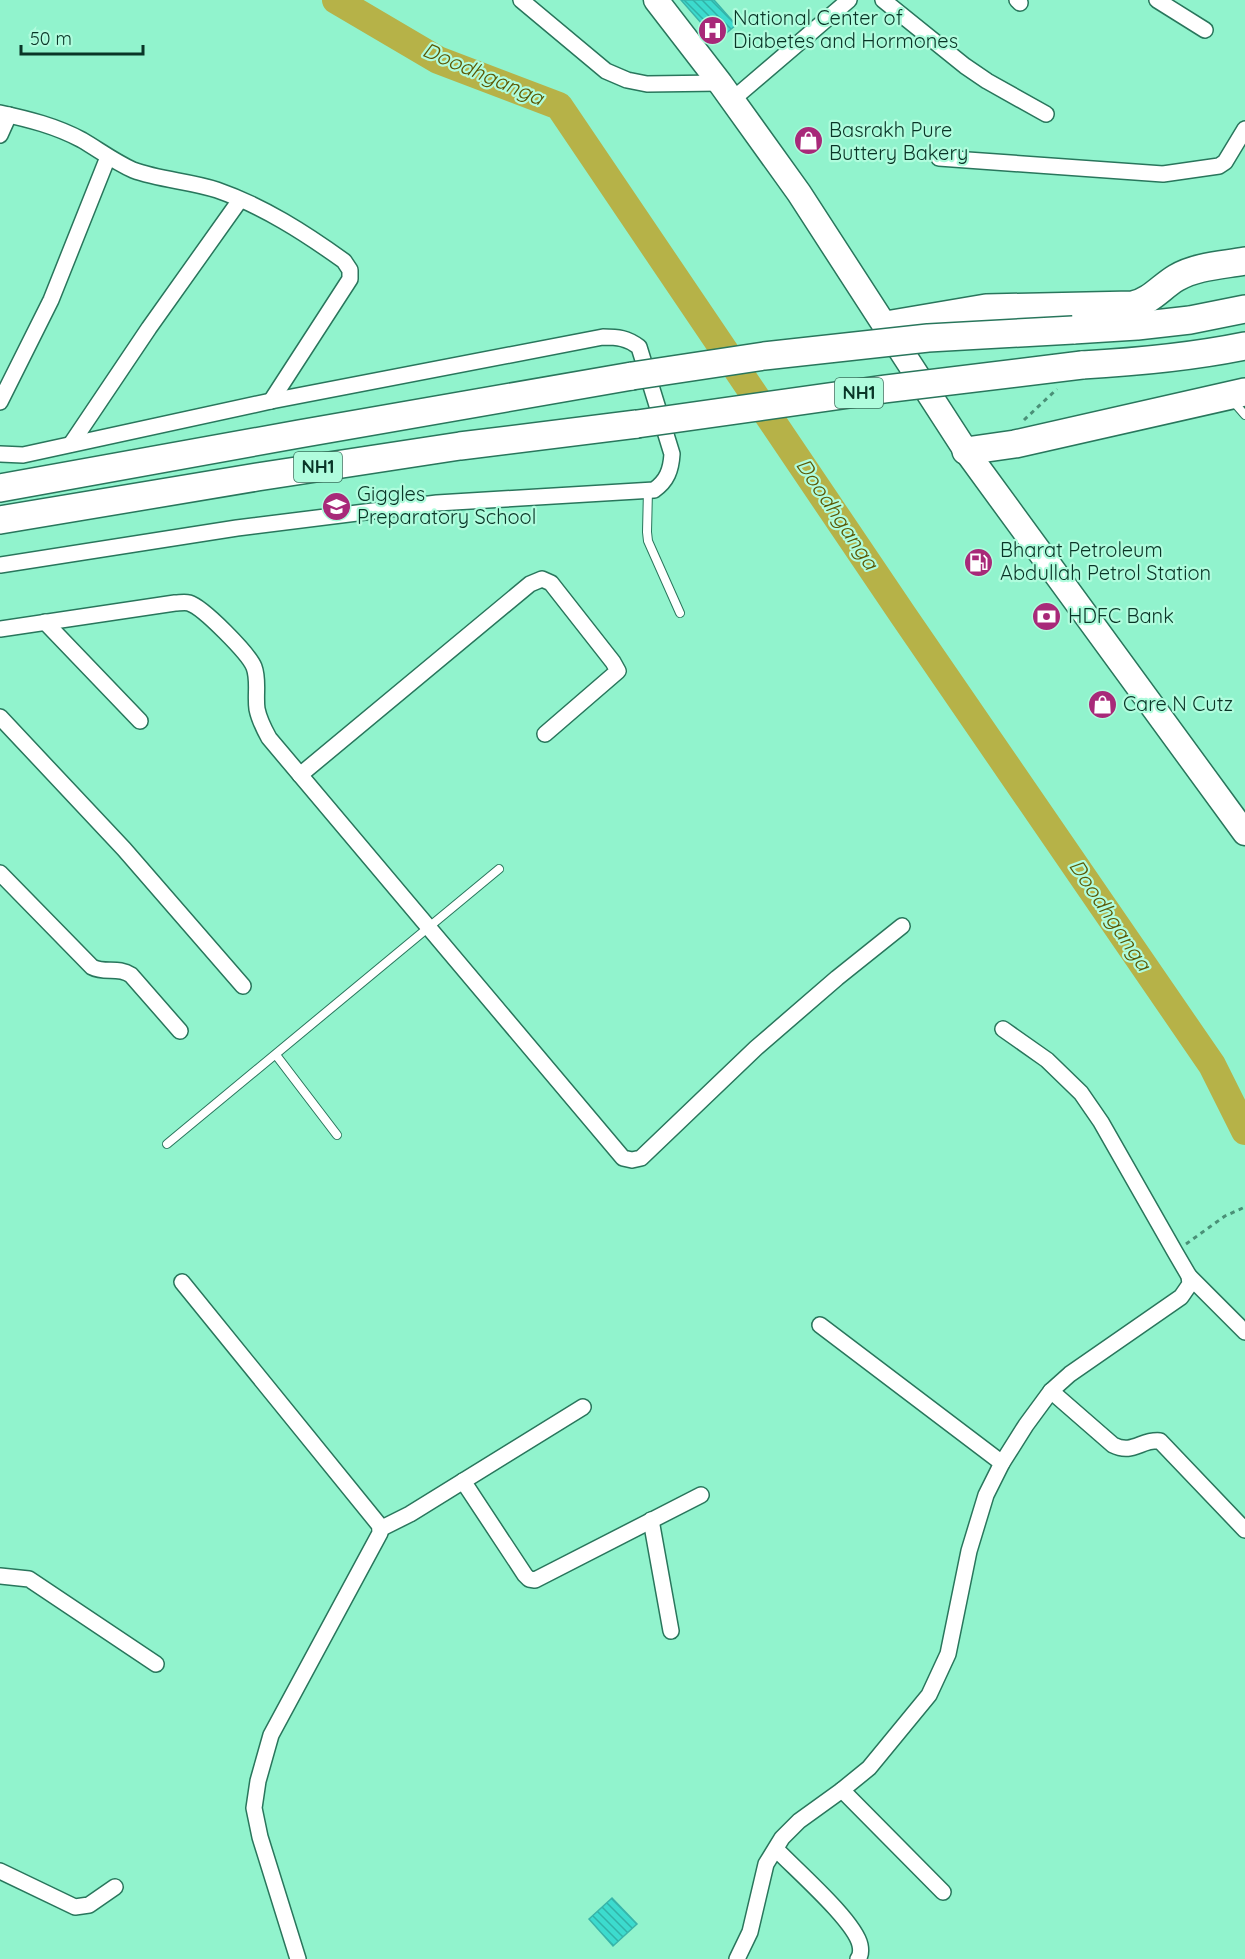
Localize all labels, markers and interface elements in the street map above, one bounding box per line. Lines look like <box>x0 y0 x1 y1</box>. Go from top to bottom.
place label: National Center of Diabetes and Hormones <box>733 5 958 53</box>
hospital icon: National Center of Diabetes and Hormones <box>696 14 728 46</box>
scale bar <box>21 18 142 56</box>
text: 50 m <box>30 27 72 50</box>
water label: Doodhganga <box>419 36 549 111</box>
place label: Basrakh Pure Buttery Bakery <box>829 117 968 165</box>
shop icon: Basrakh Pure Buttery Bakery <box>792 125 824 157</box>
road number: NH1 <box>835 378 883 408</box>
road number: NH1 <box>294 452 342 482</box>
water label: Doodhganga <box>791 453 885 575</box>
place label: Giggles Preparatory School <box>357 481 536 529</box>
school or university icon: Giggles Preparatory School <box>320 490 352 522</box>
place label: Bharat Petroleum Abdullah Petrol Station <box>1000 537 1211 585</box>
fuel station icon: Bharat Petroleum Abdullah Petrol Station <box>963 546 995 578</box>
bank icon: HDFC Bank <box>1031 600 1063 632</box>
place label: HDFC Bank <box>1068 603 1174 628</box>
shop icon: Care N Cutz <box>1086 688 1118 720</box>
place label: Care N Cutz <box>1123 691 1233 716</box>
water label: Doodhganga <box>1064 854 1158 976</box>

